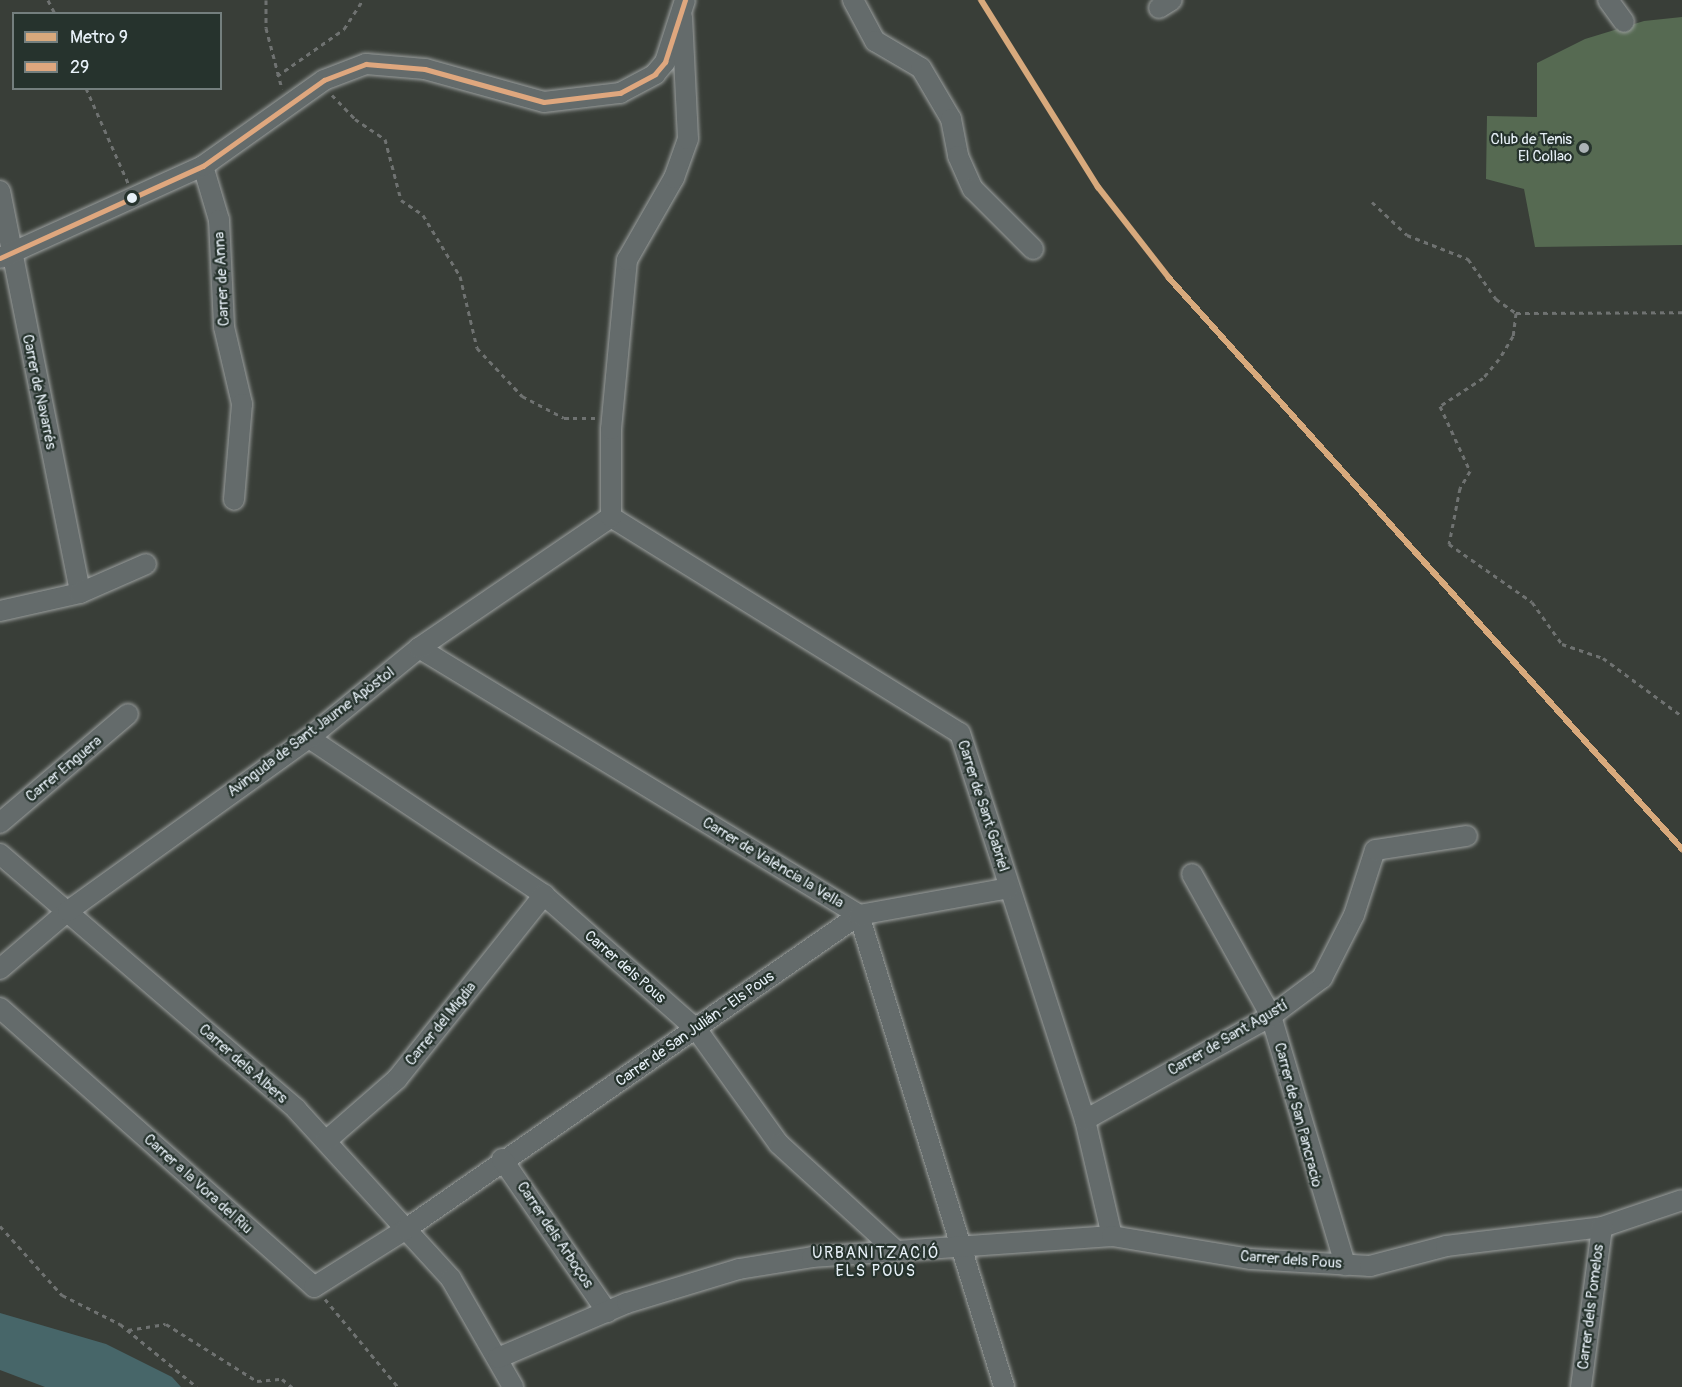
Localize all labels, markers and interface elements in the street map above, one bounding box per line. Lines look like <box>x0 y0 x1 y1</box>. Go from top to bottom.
legend <box>12 12 222 90</box>
text: Metro 9 <box>70 26 128 49</box>
text: 29 <box>70 56 89 79</box>
place label: Club de Tenis El Collao <box>1490 130 1572 165</box>
marker: Club de Tenis El Collao <box>1577 141 1591 155</box>
unlabelled marker <box>126 192 138 204</box>
street label: Carrer de Anna <box>211 231 233 327</box>
street label: Carrer de Navarrés <box>18 333 60 451</box>
street label: Avinguda de Sant Jaume Apòstol <box>224 663 398 801</box>
street label: Carrer Enguera <box>22 732 106 806</box>
street label: Carrer de Sant Gabriel <box>953 738 1013 874</box>
street label: Carrer de València la Vella <box>699 814 847 912</box>
street label: Carrer dels Pous <box>581 927 669 1007</box>
street label: Carrer de San Julián - Els Pous <box>612 967 778 1091</box>
street label: Carrer del Migdia <box>402 979 480 1069</box>
street label: Carrer de Sant Agustí <box>1165 996 1291 1080</box>
street label: Carrer dels Àlbers <box>195 1021 291 1107</box>
street label: Carrer de San Pancracio <box>1270 1041 1326 1189</box>
street label: Carrer a la Vora del Riu <box>140 1130 256 1238</box>
street label: Carrer dels Arboços <box>513 1179 597 1291</box>
district label: URBANITZACIÓ ELS POUS <box>812 1243 940 1281</box>
street label: Carrer dels Pomelos <box>1574 1243 1608 1371</box>
street label: Carrer dels Pous <box>1240 1247 1342 1273</box>

